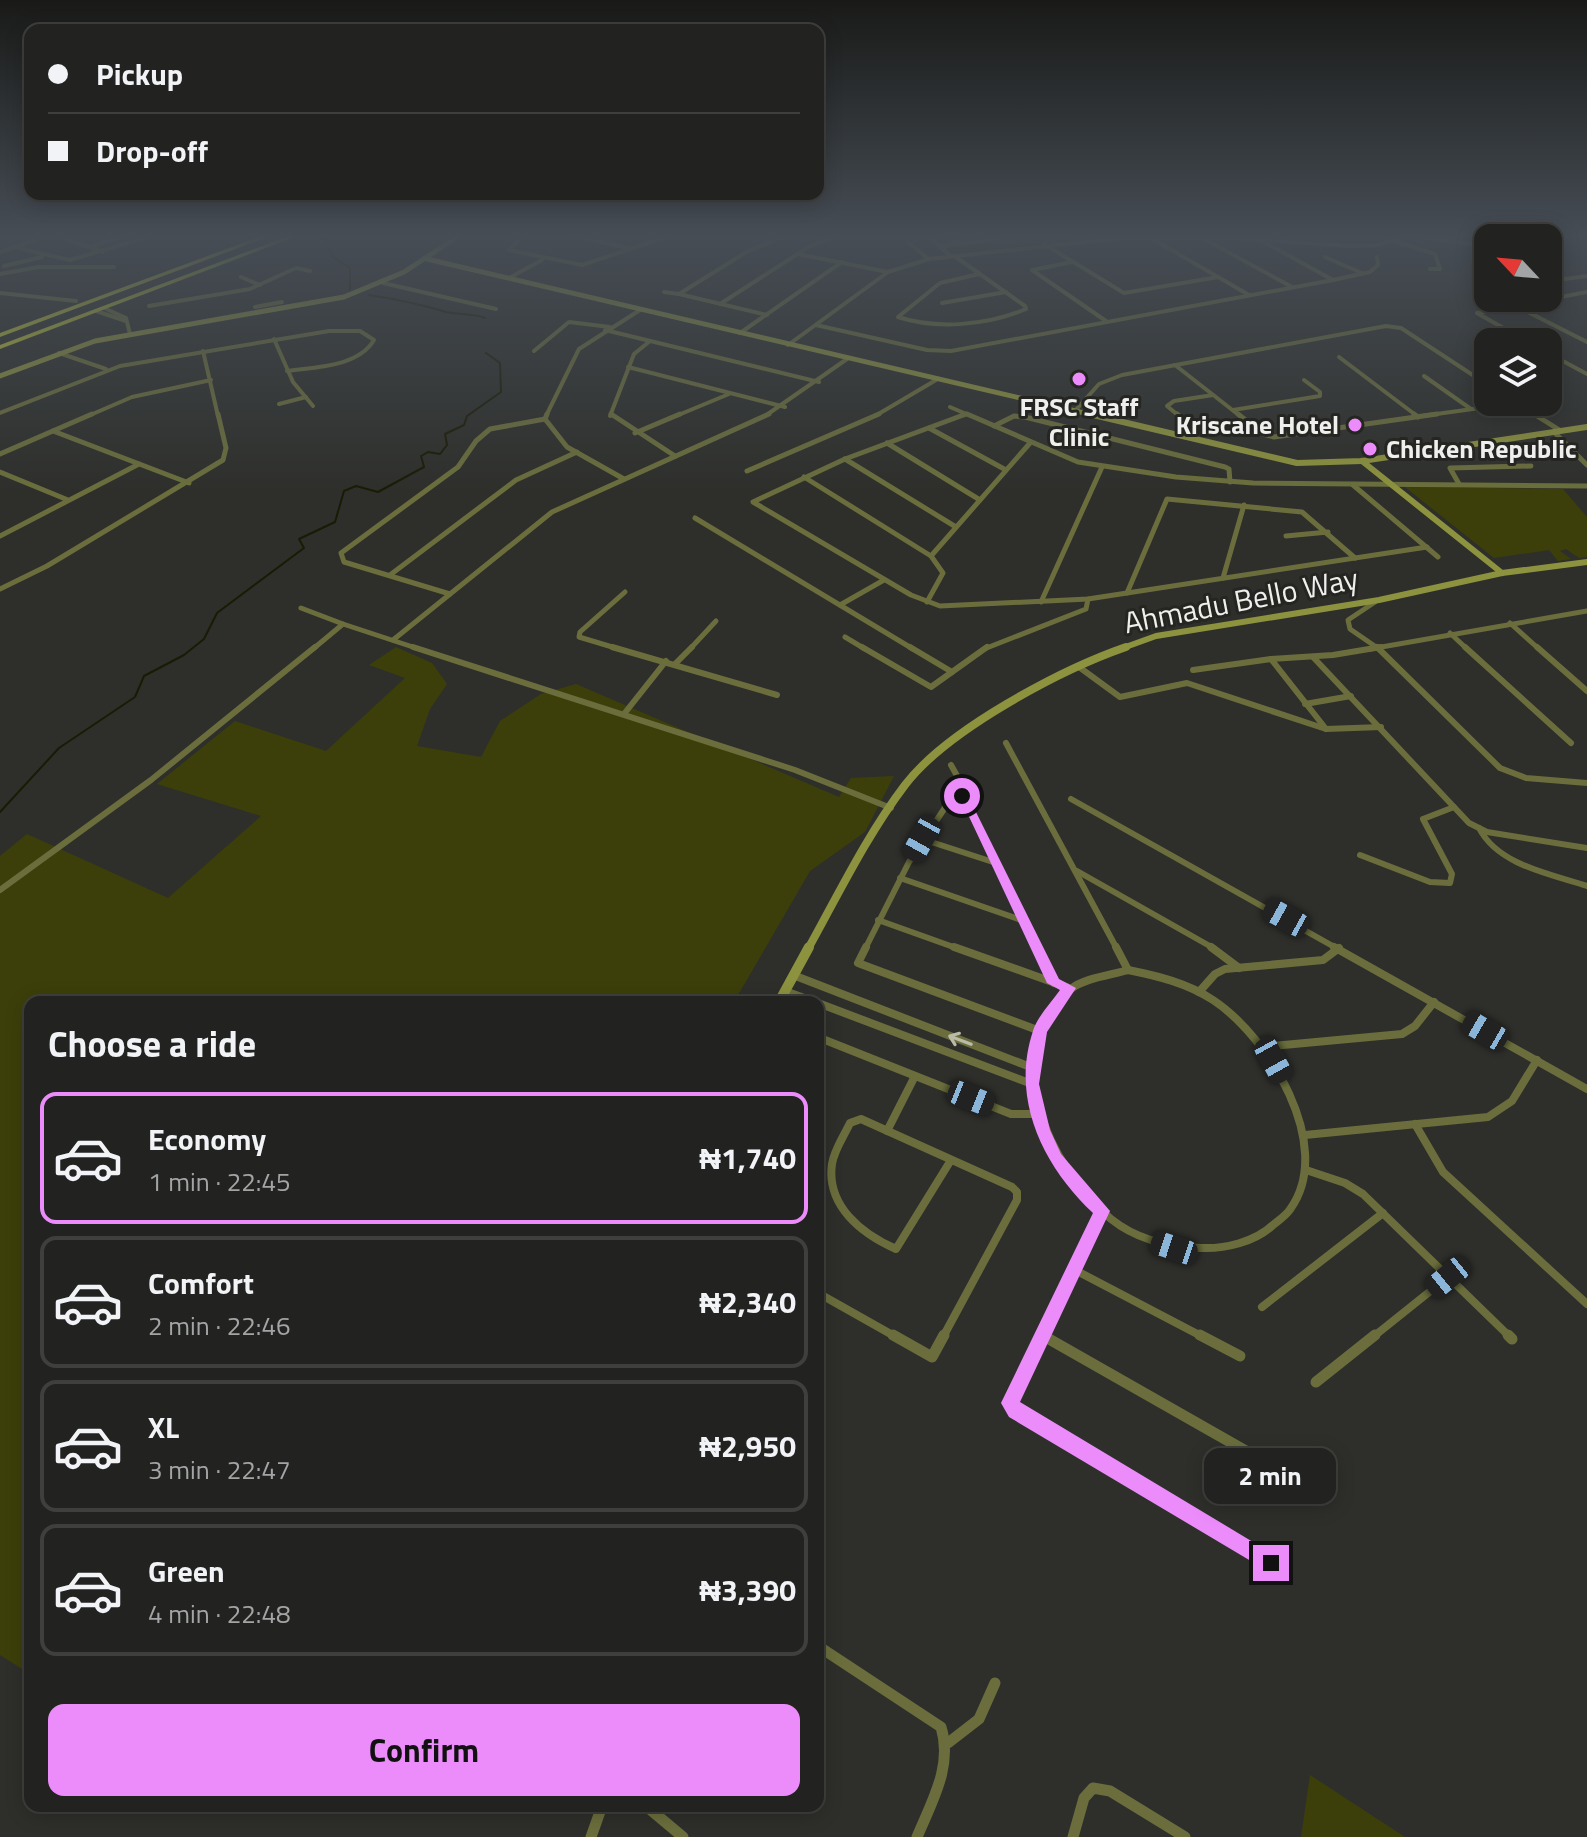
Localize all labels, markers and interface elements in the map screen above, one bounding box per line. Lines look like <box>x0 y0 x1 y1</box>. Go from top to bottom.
text: Pickup <box>96 51 183 97</box>
text: Drop-off <box>96 128 208 174</box>
north arrow <box>1474 224 1562 312</box>
map controls <box>1474 224 1562 416</box>
button: layers <box>1474 328 1562 416</box>
marker: FRSC Staff Clinic <box>1070 370 1088 388</box>
place label: FRSC Staff Clinic <box>1019 387 1139 456</box>
place label: Kriscane Hotel <box>1176 405 1339 444</box>
marker: Kriscane Hotel <box>1346 416 1364 434</box>
place label: Chicken Republic <box>1386 429 1576 468</box>
marker: Chicken Republic <box>1361 440 1379 458</box>
street label: Ahmadu Bello Way <box>1120 555 1362 645</box>
route start <box>944 778 980 814</box>
car <box>900 812 944 866</box>
car <box>1259 896 1313 940</box>
car <box>1458 1009 1512 1053</box>
text: Choose a ride <box>48 1016 256 1071</box>
one-way arrow <box>948 1032 973 1046</box>
car <box>1251 1033 1295 1087</box>
car <box>944 1078 998 1118</box>
text: Economy <box>148 1116 266 1162</box>
icon: car <box>52 1122 124 1194</box>
text: ₦1,740 <box>699 1135 796 1181</box>
text: 1 min · 22:45 <box>148 1162 291 1201</box>
car <box>1147 1229 1201 1267</box>
car <box>1422 1253 1474 1301</box>
text: Comfort <box>148 1260 254 1306</box>
icon: car <box>52 1266 124 1338</box>
text: ₦2,340 <box>699 1279 796 1325</box>
text: 2 min · 22:46 <box>148 1306 291 1345</box>
text: XL <box>148 1404 179 1450</box>
icon: car <box>52 1410 124 1482</box>
text: ₦2,950 <box>699 1423 796 1469</box>
callout: 2 min <box>1205 1447 1337 1503</box>
text: 3 min · 22:47 <box>148 1450 291 1489</box>
text: 2 min <box>1238 1456 1302 1495</box>
route end <box>1253 1545 1289 1581</box>
text: Green <box>148 1548 225 1594</box>
icon: car <box>52 1554 124 1626</box>
text: ₦3,390 <box>699 1567 796 1613</box>
text: 4 min · 22:48 <box>148 1594 291 1633</box>
button: Confirm <box>48 1704 800 1796</box>

